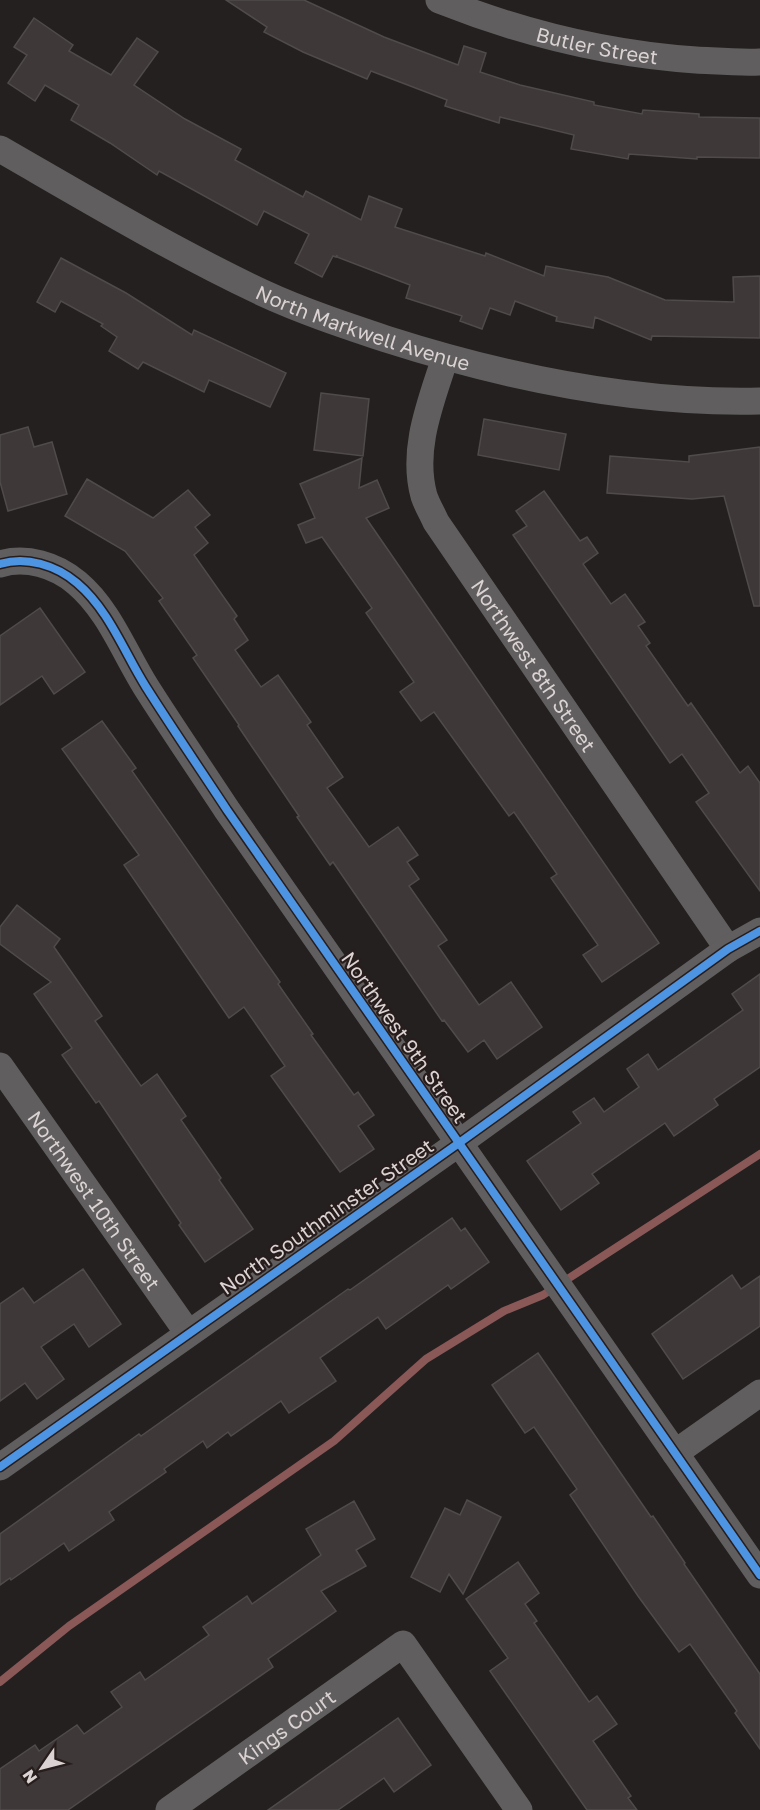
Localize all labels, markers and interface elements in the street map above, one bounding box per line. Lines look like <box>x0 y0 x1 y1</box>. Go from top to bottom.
street label: Butler Street <box>534 21 659 68</box>
street label: North Markwell Avenue <box>252 279 473 375</box>
street label: Northwest 8th Street <box>467 575 601 756</box>
street label: Northwest 9th Street <box>337 947 473 1127</box>
street label: Northwest 10th Street <box>23 1106 166 1294</box>
street label: North Southminster Street <box>214 1133 438 1299</box>
street label: Kings Court <box>233 1684 340 1769</box>
north arrow <box>12 1738 72 1798</box>
text: N <box>18 1766 41 1787</box>

